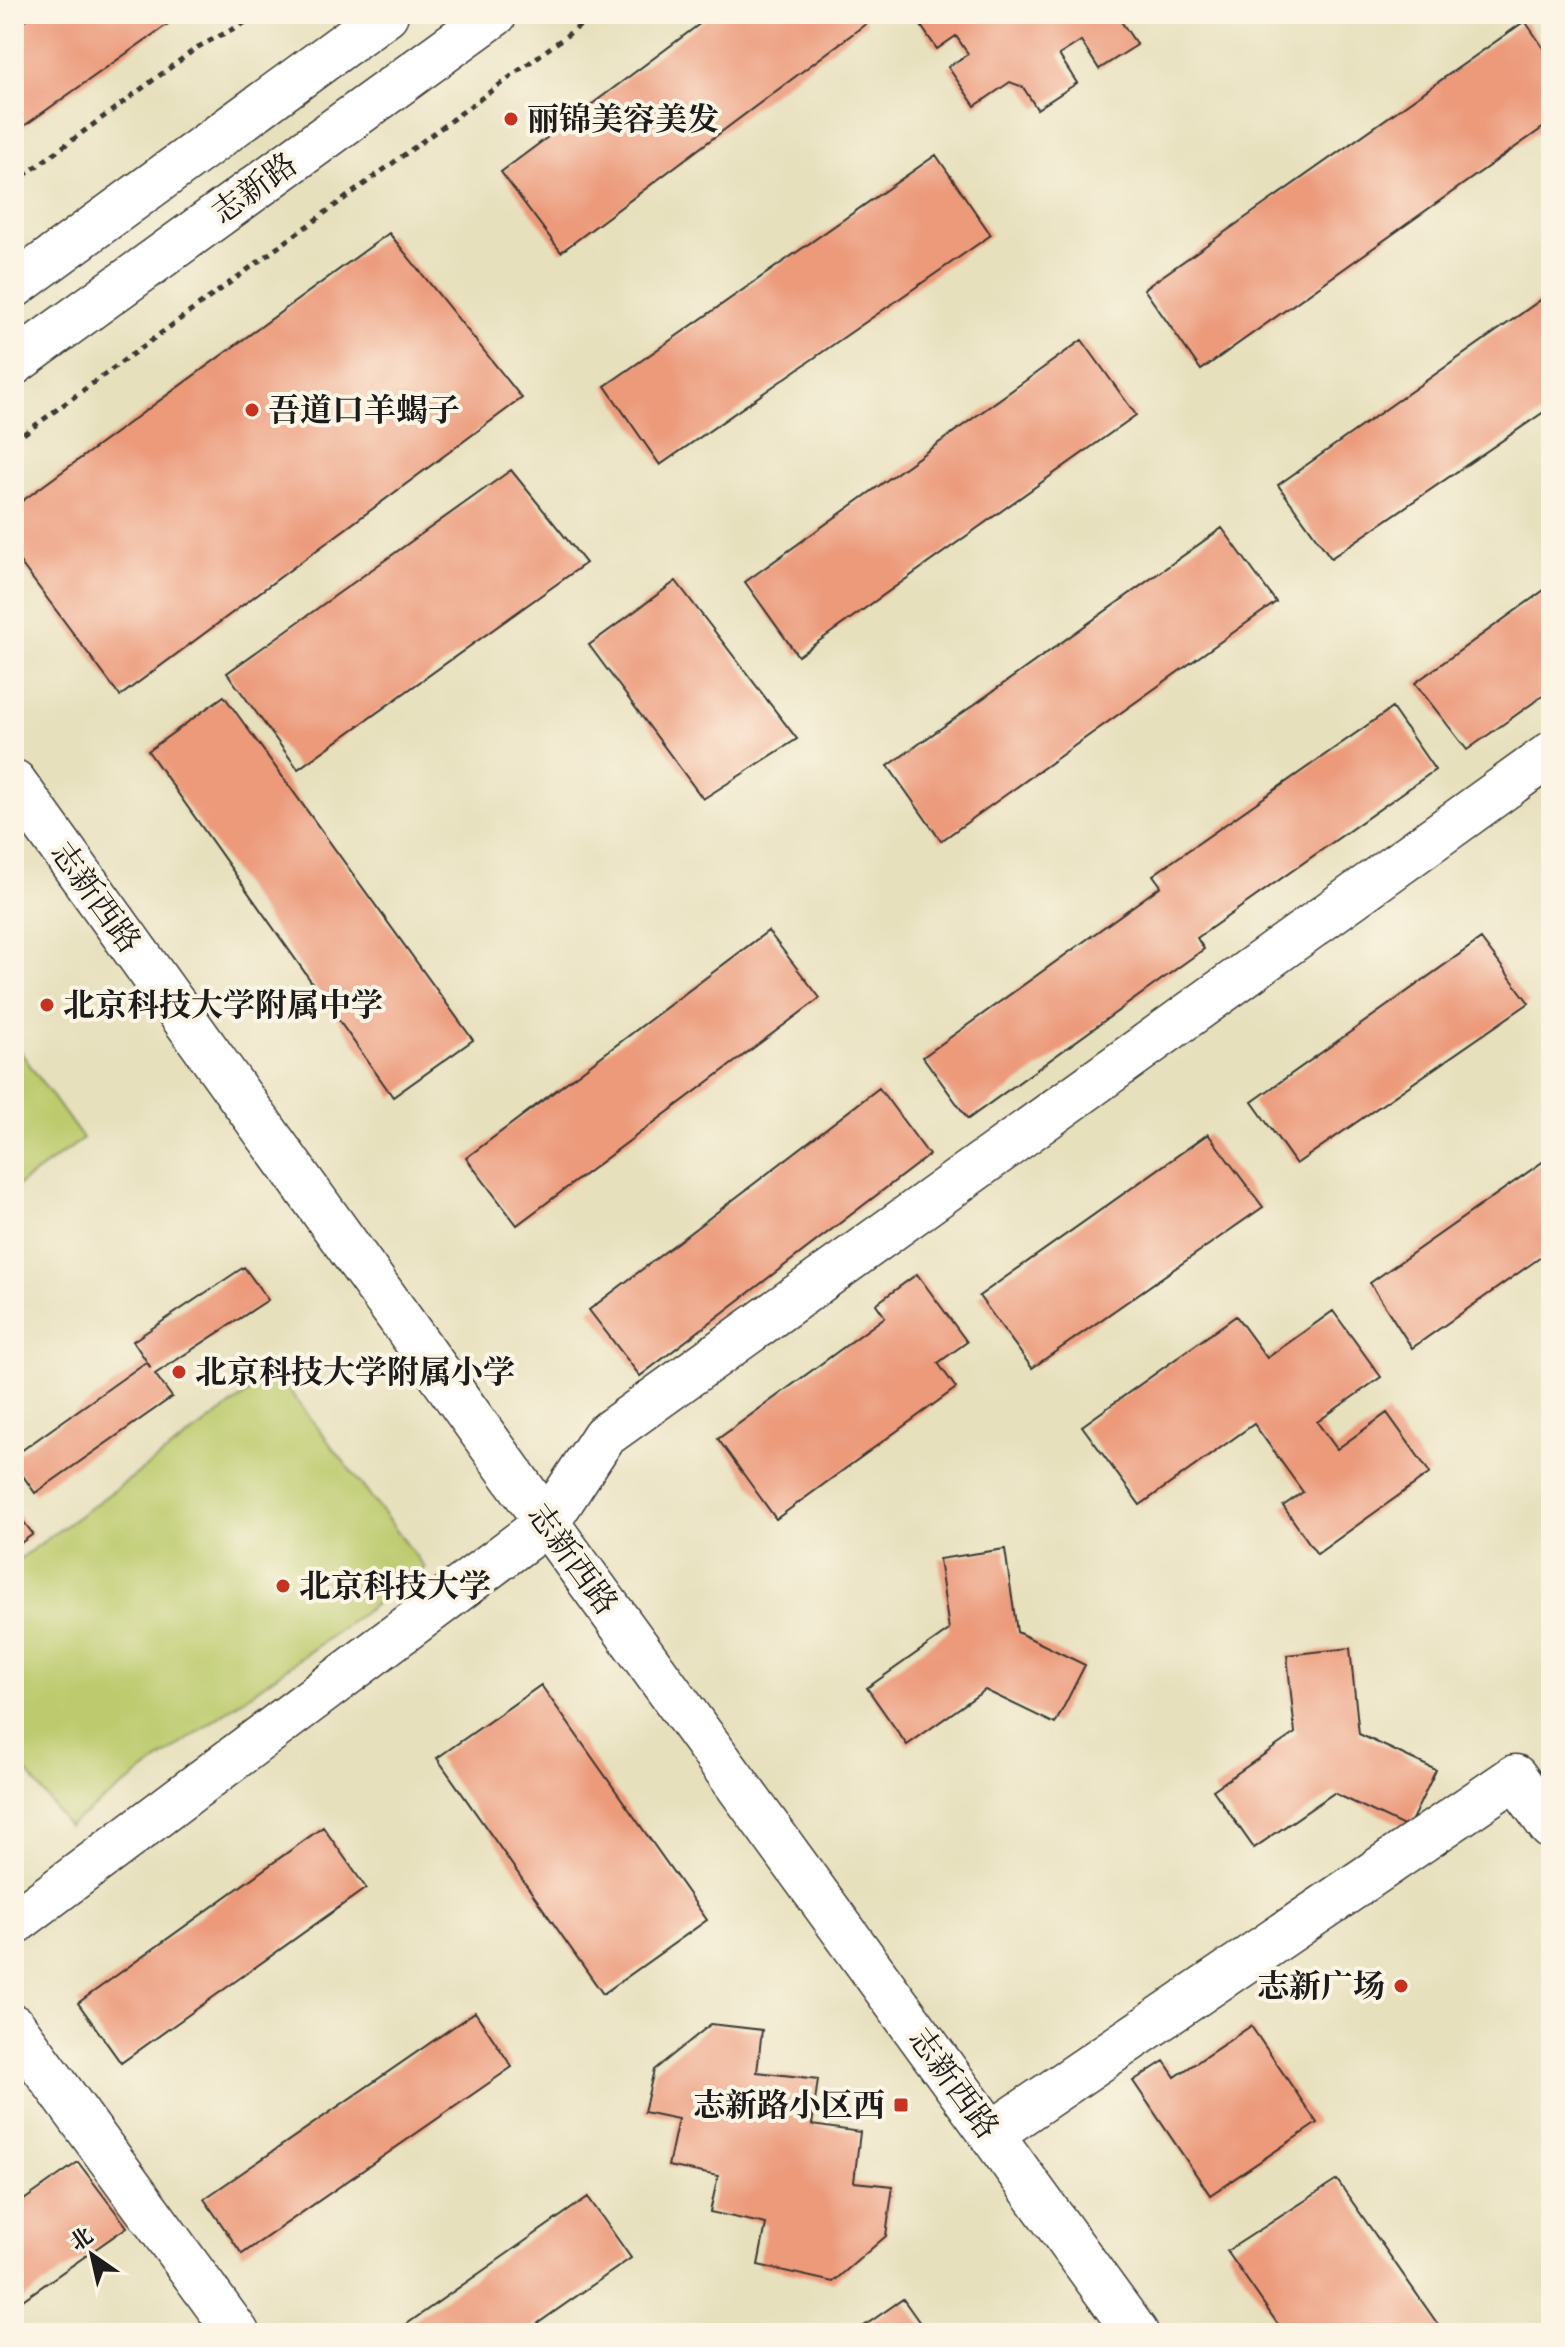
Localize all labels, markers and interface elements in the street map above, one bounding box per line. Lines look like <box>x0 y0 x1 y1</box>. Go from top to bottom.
place label: 丽锦美容美发 <box>527 95 719 142</box>
marker: 丽锦美容美发 <box>502 110 520 128</box>
street label: 志新路 <box>201 140 306 235</box>
place label: 吾道口羊蝎子 <box>268 386 460 433</box>
marker: 吾道口羊蝎子 <box>243 401 261 419</box>
street label: 志新西路 <box>40 831 153 962</box>
place label: 北京科技大学附属中学 <box>63 981 383 1028</box>
marker: 北京科技大学附属中学 <box>38 996 56 1014</box>
place label: 北京科技大学附属小学 <box>195 1348 515 1395</box>
marker: 北京科技大学附属小学 <box>170 1363 188 1381</box>
street label: 志新西路 <box>517 1493 630 1624</box>
place label: 北京科技大学 <box>299 1562 491 1609</box>
marker: 北京科技大学 <box>274 1577 292 1595</box>
place label: 志新广场 <box>1257 1962 1385 2009</box>
marker: 志新广场 <box>1392 1977 1410 1995</box>
street label: 志新西路 <box>898 2017 1011 2148</box>
place label: 志新路小区西 <box>693 2081 885 2128</box>
marker: 志新路小区西 <box>892 2096 910 2114</box>
north arrow <box>52 2215 132 2295</box>
text: 北 <box>63 2219 99 2258</box>

